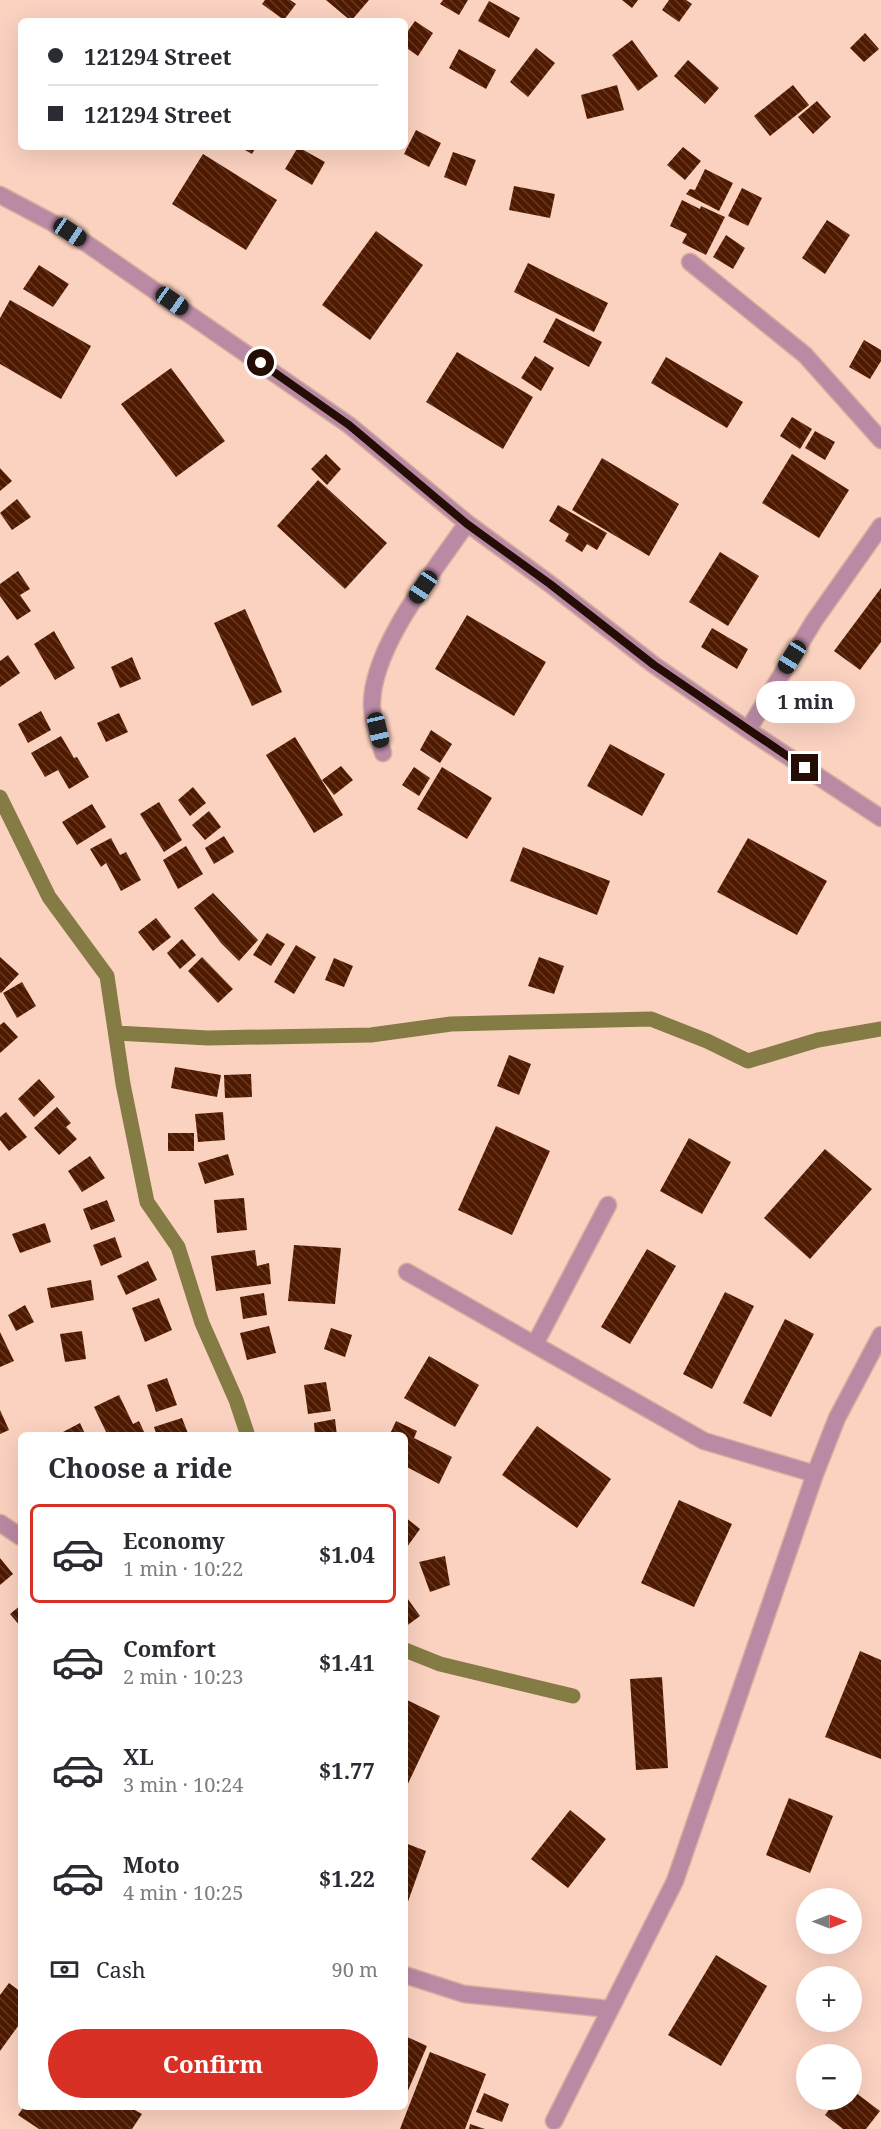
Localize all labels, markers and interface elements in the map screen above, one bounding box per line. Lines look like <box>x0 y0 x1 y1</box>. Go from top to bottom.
text: 121294 Street <box>84 41 232 71</box>
text: 121294 Street <box>84 99 232 129</box>
car <box>50 214 90 250</box>
car <box>152 283 192 319</box>
route start <box>247 349 274 376</box>
car <box>405 567 441 607</box>
car <box>775 637 809 677</box>
callout: 1 min <box>756 681 854 723</box>
text: 1 min <box>777 688 834 715</box>
car <box>365 710 391 750</box>
route end <box>791 754 818 781</box>
text: Choose a ride <box>48 1449 233 1486</box>
text: Economy <box>123 1525 225 1555</box>
icon: car <box>51 1527 105 1581</box>
text: $1.04 <box>319 1539 375 1569</box>
text: 1 min · 10:22 <box>123 1555 243 1582</box>
text: Comfort <box>123 1633 216 1663</box>
icon: car <box>51 1635 105 1689</box>
text: $1.41 <box>319 1647 375 1677</box>
text: 2 min · 10:23 <box>123 1663 243 1690</box>
text: XL <box>123 1741 154 1771</box>
icon: car <box>51 1743 105 1797</box>
text: $1.77 <box>319 1755 375 1785</box>
text: 3 min · 10:24 <box>123 1771 243 1798</box>
text: Moto <box>123 1849 180 1879</box>
icon: car <box>51 1851 105 1905</box>
text: $1.22 <box>319 1863 375 1893</box>
text: 4 min · 10:25 <box>123 1879 243 1906</box>
north arrow <box>796 1888 862 1954</box>
map controls <box>796 1888 862 2110</box>
icon: cash <box>48 1953 81 1986</box>
text: Cash <box>96 1954 146 1984</box>
text: 90 m <box>332 1956 378 1983</box>
button: + <box>796 1966 862 2032</box>
button: Confirm <box>48 2029 378 2098</box>
button: − <box>796 2044 862 2110</box>

